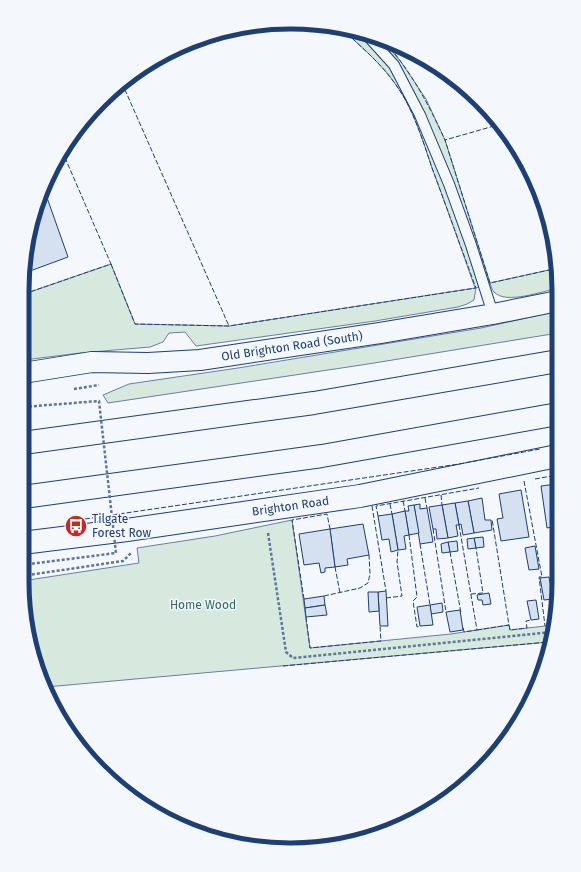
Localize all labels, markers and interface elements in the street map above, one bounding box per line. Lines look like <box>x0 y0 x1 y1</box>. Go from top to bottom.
street label: Old Brighton Road (South) <box>220 329 364 364</box>
street label: Brighton Road <box>251 494 330 519</box>
place label: Tilgate Forest Row <box>92 512 151 540</box>
bus stop icon: Tilgate Forest Row <box>63 513 89 539</box>
park label: Home Wood <box>170 598 236 612</box>

